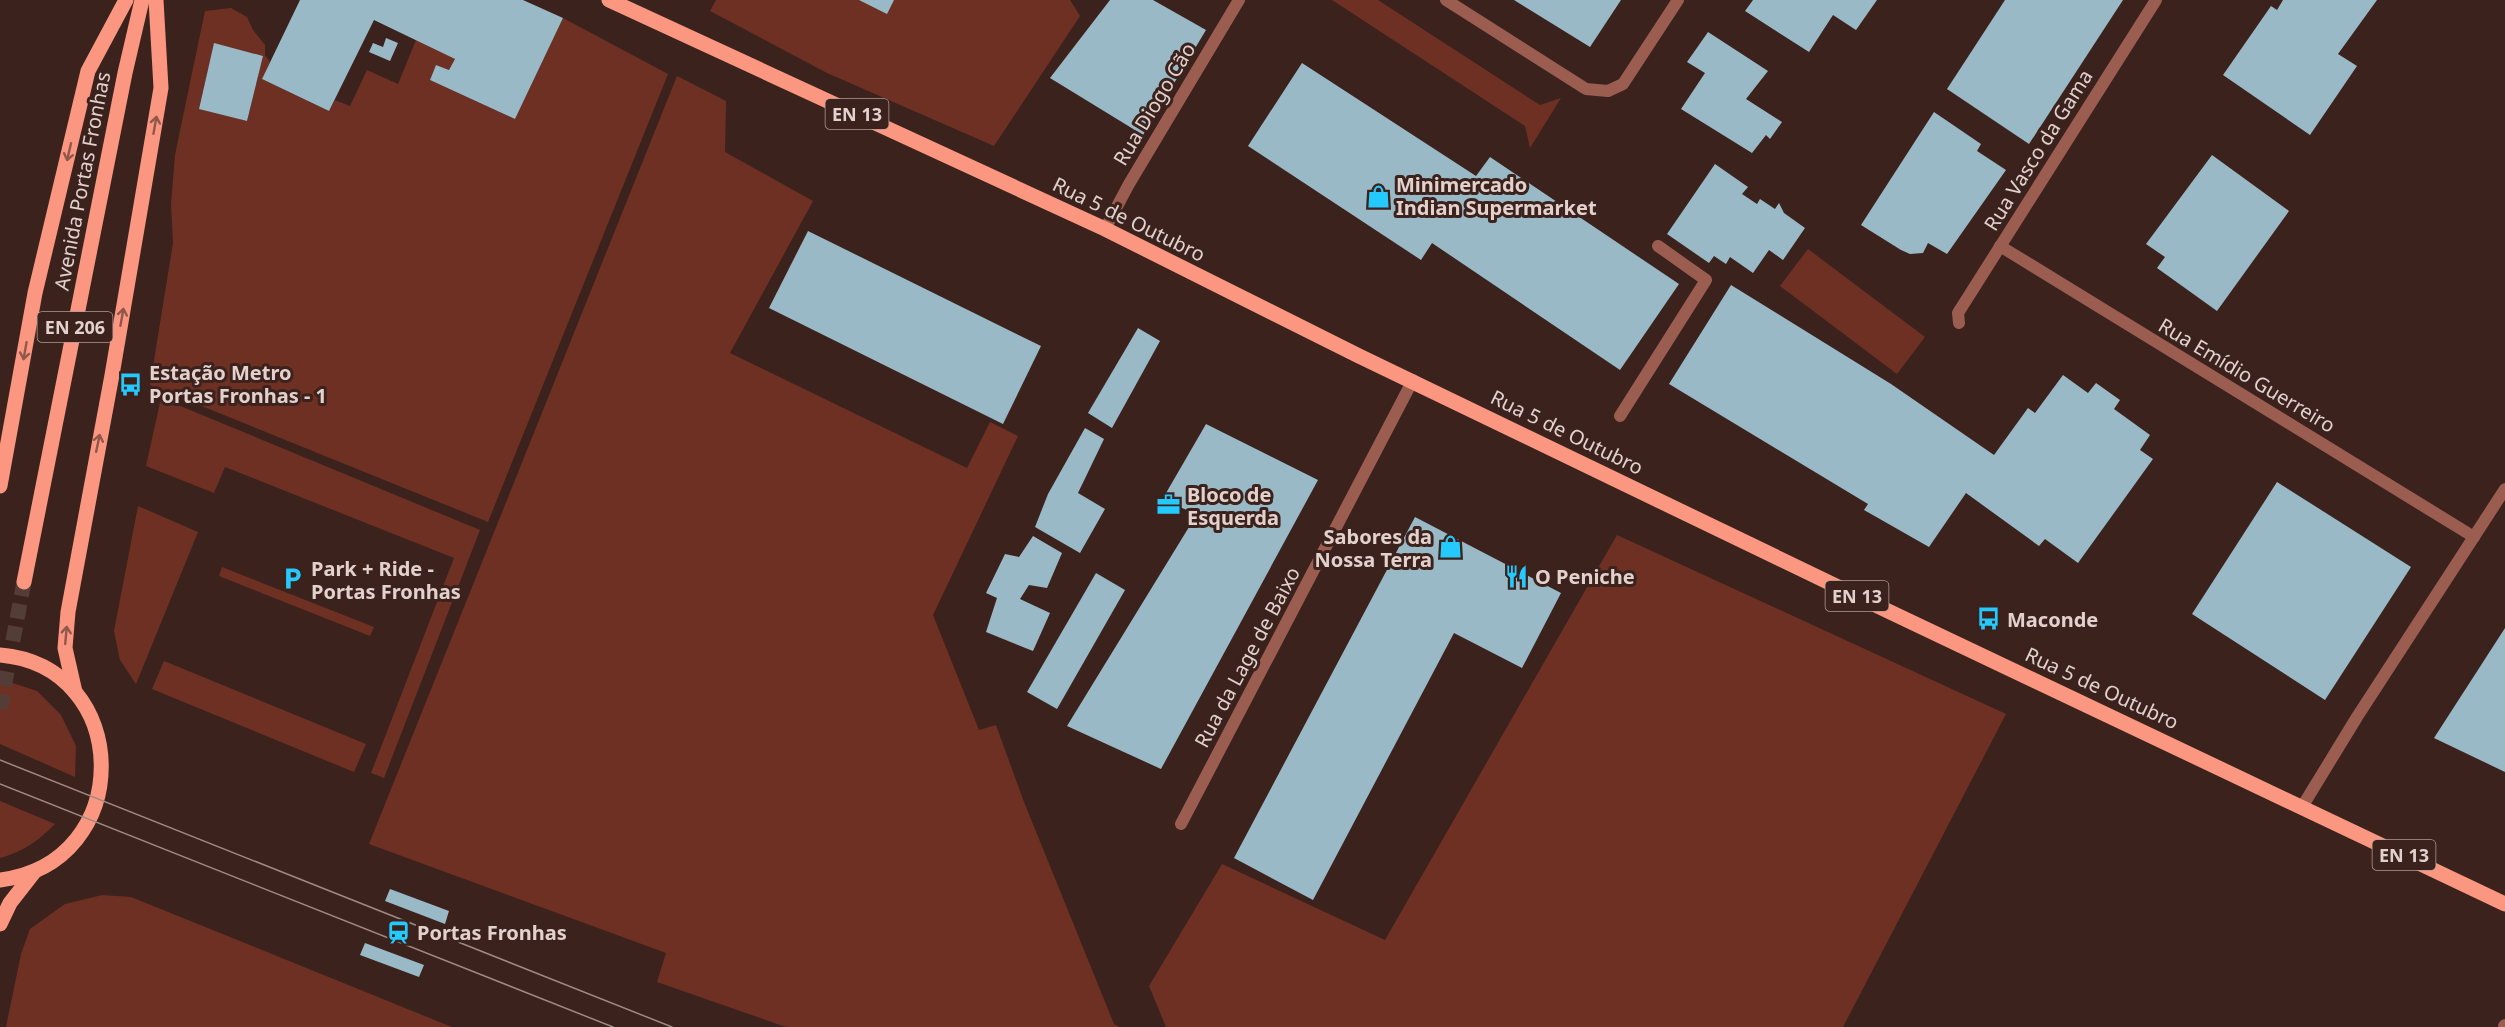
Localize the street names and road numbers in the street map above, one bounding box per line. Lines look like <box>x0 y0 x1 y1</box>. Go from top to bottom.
street label: Rua Diogo Cão <box>1107 38 1201 170</box>
street label: Rua Vasco da Gama <box>1978 64 2098 236</box>
street label: Avenida Portas Fronhas <box>48 69 116 293</box>
road number: EN 13 <box>826 99 888 129</box>
street label: Rua 5 de Outubro <box>1048 170 1210 268</box>
street label: Rua Emídio Guerreiro <box>2154 311 2340 439</box>
road number: EN 206 <box>38 312 112 342</box>
street label: Rua 5 de Outubro <box>1486 383 1648 481</box>
street label: Rua da Lage de Baixo <box>1188 562 1306 752</box>
road number: EN 13 <box>1826 581 1888 611</box>
street label: Rua 5 de Outubro <box>2021 641 2183 735</box>
road number: EN 13 <box>2372 840 2436 870</box>

